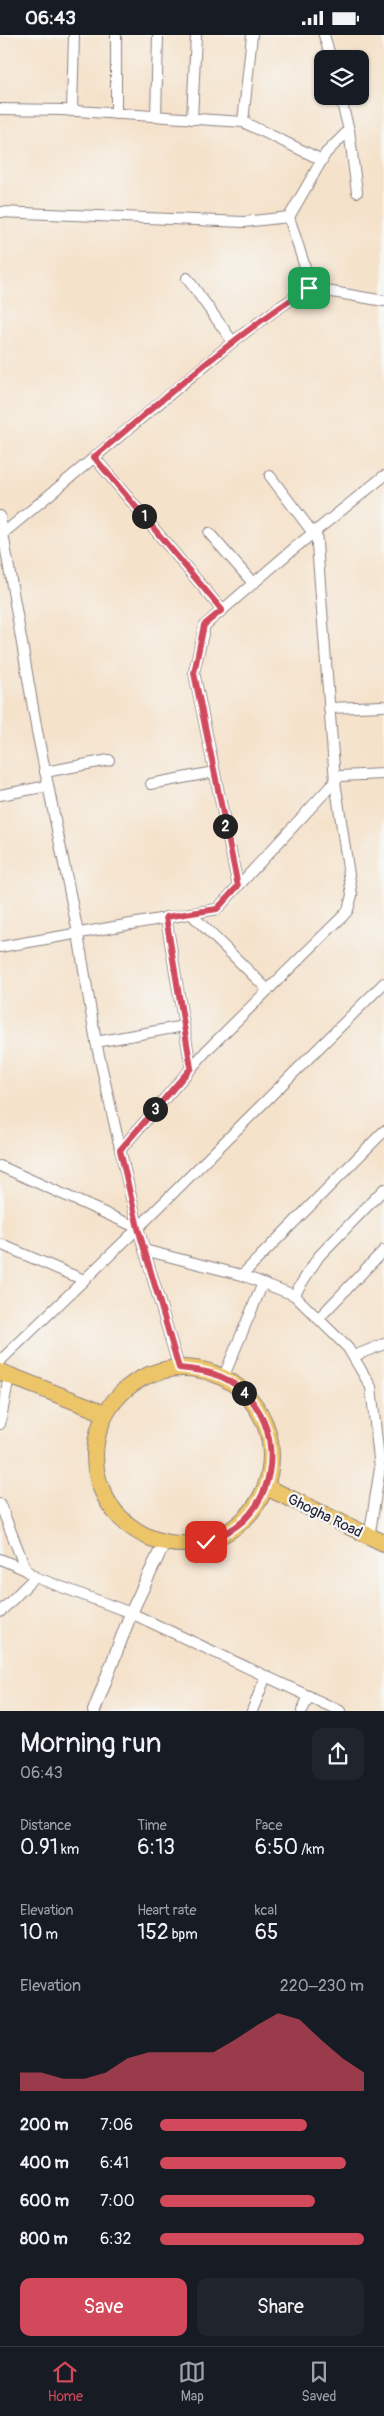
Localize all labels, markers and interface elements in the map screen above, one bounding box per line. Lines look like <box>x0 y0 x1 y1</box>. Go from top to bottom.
text: 06:43 <box>25 6 76 30</box>
map controls <box>314 50 369 105</box>
button: layers <box>314 50 369 105</box>
pin <box>288 267 330 309</box>
icon: arrive <box>295 274 323 302</box>
pin: 1 <box>132 503 156 529</box>
text: 1 <box>142 508 147 525</box>
pin: 2 <box>212 813 238 839</box>
text: 2 <box>222 818 229 835</box>
pin: 3 <box>142 1097 168 1121</box>
text: 3 <box>152 1101 159 1118</box>
pin: 4 <box>232 1381 256 1405</box>
text: 4 <box>240 1385 249 1402</box>
street label: Ghogha Road <box>284 1490 366 1542</box>
pin <box>185 1521 227 1563</box>
icon: check <box>192 1528 220 1556</box>
text: Morning run <box>20 1726 162 1761</box>
button: share <box>312 1728 364 1780</box>
text: 06:43 <box>20 1763 63 1783</box>
text: Distance <box>20 1817 71 1834</box>
text: Time <box>137 1817 167 1834</box>
text: Pace <box>255 1817 282 1834</box>
text: 0.91 <box>20 1834 58 1861</box>
text: 6:13 <box>137 1834 175 1861</box>
text: 6:50 <box>255 1834 298 1861</box>
text: km <box>58 1841 79 1858</box>
text: /km <box>298 1841 325 1858</box>
text: Elevation <box>20 1902 73 1919</box>
text: Heart rate <box>137 1902 196 1919</box>
text: kcal <box>255 1902 277 1919</box>
text: 10 <box>20 1919 43 1946</box>
text: 152 <box>137 1919 169 1946</box>
text: 65 <box>255 1919 278 1946</box>
text: m <box>43 1926 58 1943</box>
text: bpm <box>169 1926 198 1943</box>
text: Elevation <box>20 1976 81 1996</box>
text: 220–230 m <box>280 1976 364 1996</box>
text: 200 m <box>20 2115 68 2135</box>
text: 7:06 <box>100 2115 133 2135</box>
text: 400 m <box>20 2153 69 2173</box>
text: 6:41 <box>100 2153 129 2173</box>
text: 600 m <box>20 2191 69 2211</box>
text: 7:00 <box>100 2191 135 2211</box>
text: 800 m <box>20 2229 68 2249</box>
text: 6:32 <box>100 2229 131 2249</box>
button: Save <box>20 2278 187 2336</box>
button: Share <box>197 2278 364 2336</box>
tab: Home <box>48 2358 83 2405</box>
tab: Map <box>178 2358 206 2405</box>
tab: Saved <box>302 2358 336 2405</box>

